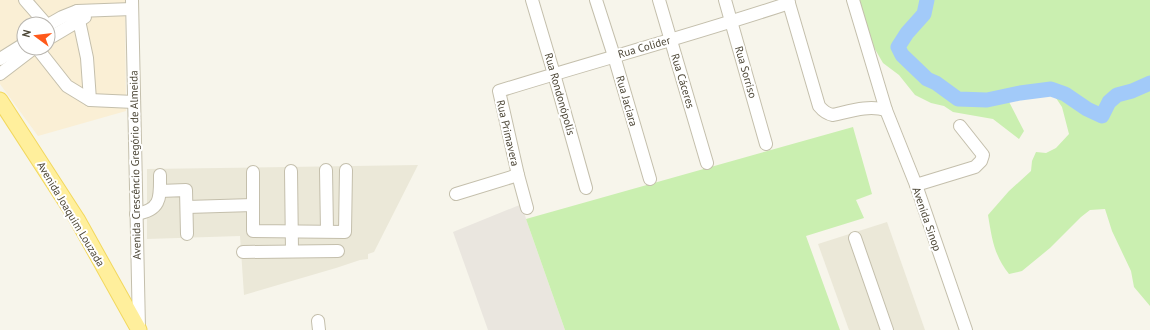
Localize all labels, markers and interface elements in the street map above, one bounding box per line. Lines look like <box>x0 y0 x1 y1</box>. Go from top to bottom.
north arrow <box>16 16 56 56</box>
text: N <box>19 28 34 39</box>
street label: Rua Colider <box>616 33 672 61</box>
street label: Rua Sorriso <box>732 44 760 100</box>
street label: Rua Rondonópolis <box>542 51 579 137</box>
street label: Rua Cáceres <box>668 52 698 111</box>
street label: Avenida Crescêncio Gregório de Almeida <box>126 70 144 260</box>
street label: Rua Jaciara <box>613 74 641 128</box>
street label: Rua Primavera <box>494 99 522 167</box>
street label: Avenida Joaquim Louzada <box>34 159 108 269</box>
street label: Avenida Sinop <box>910 185 944 253</box>

